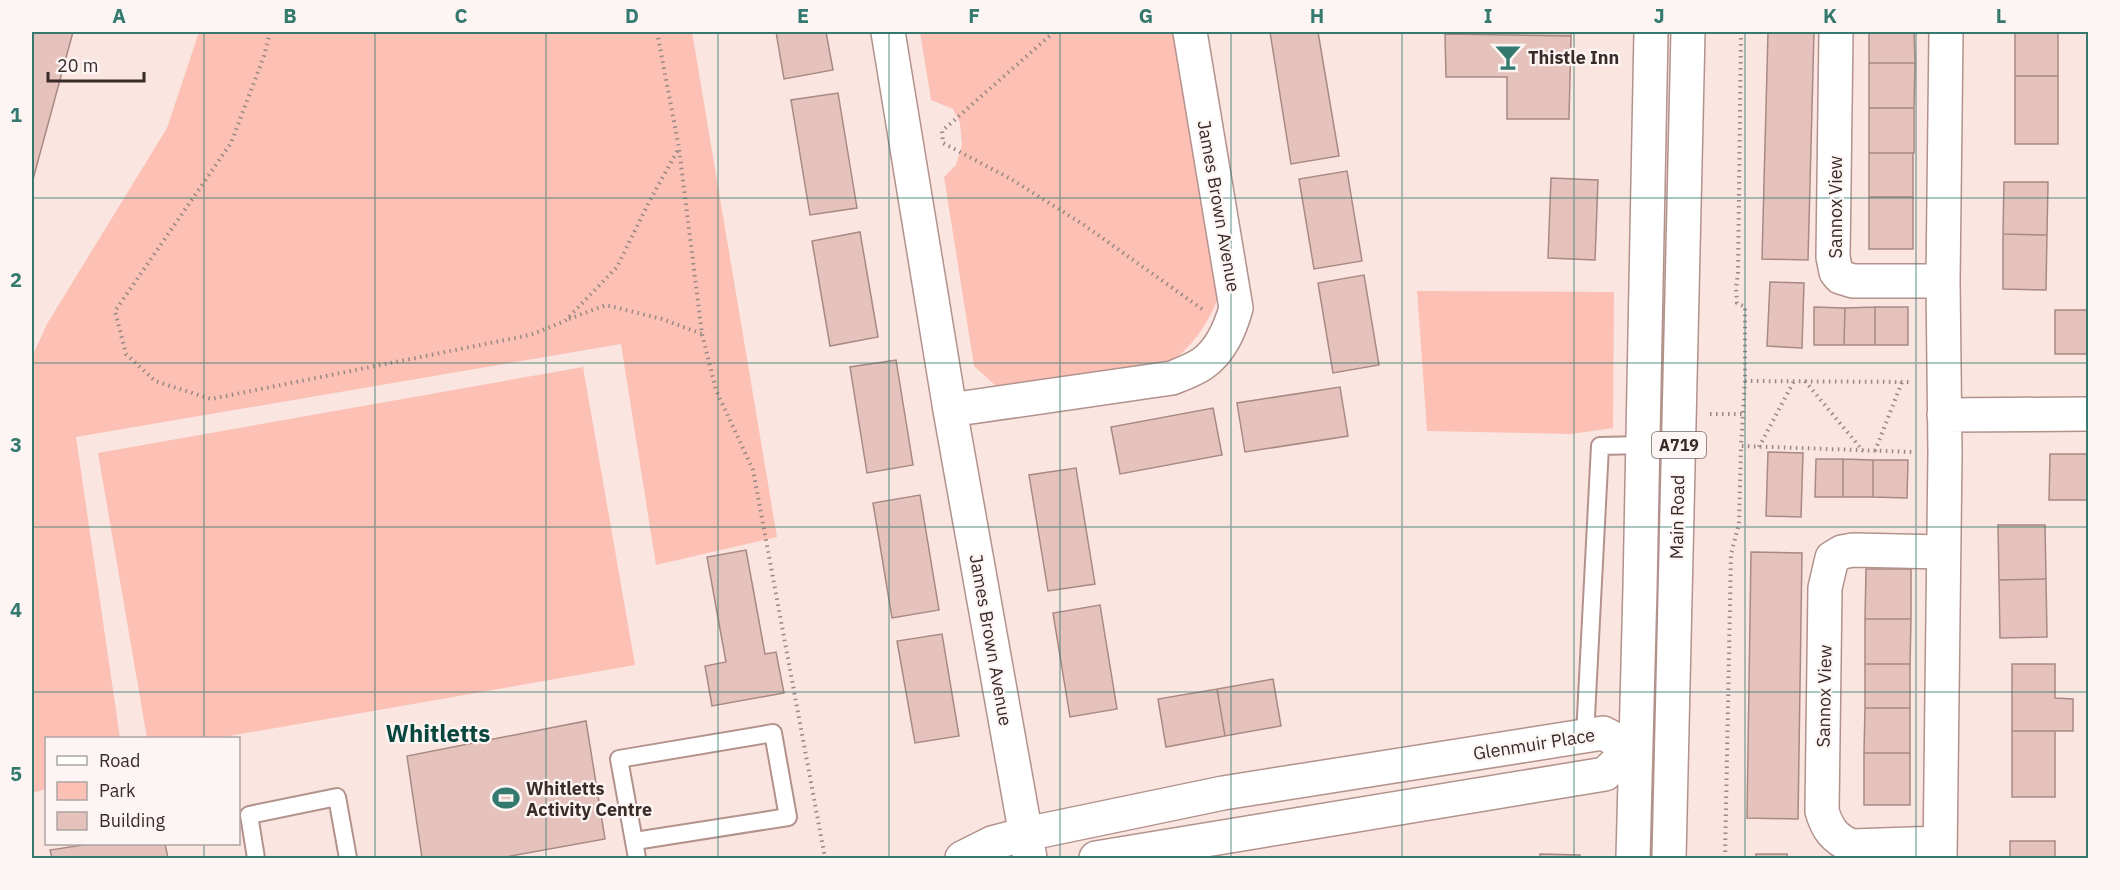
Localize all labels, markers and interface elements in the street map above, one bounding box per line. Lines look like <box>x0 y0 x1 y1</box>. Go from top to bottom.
text: A <box>112 2 126 29</box>
text: B <box>283 2 297 29</box>
text: C <box>454 2 468 29</box>
text: D <box>625 2 639 29</box>
text: E <box>797 2 809 29</box>
text: F <box>968 2 980 29</box>
text: G <box>1139 2 1153 29</box>
text: H <box>1310 2 1324 29</box>
text: I <box>1484 2 1492 29</box>
text: J <box>1653 2 1665 29</box>
text: K <box>1823 2 1837 29</box>
text: L <box>1996 2 2006 29</box>
bar icon: Thistle Inn <box>1493 42 1523 72</box>
scale bar <box>48 45 144 83</box>
place label: Thistle Inn <box>1528 46 1619 69</box>
text: 20 m <box>57 54 99 77</box>
text: 1 <box>10 101 22 128</box>
street label: James Brown Avenue <box>1193 118 1245 294</box>
street label: Sannox View <box>1824 155 1847 258</box>
text: 2 <box>10 266 22 293</box>
text: 3 <box>10 431 22 458</box>
road number: A719 <box>1652 432 1706 458</box>
street label: Main Road <box>1665 475 1689 559</box>
street label: James Brown Avenue <box>965 552 1017 728</box>
text: 4 <box>10 596 22 623</box>
street label: Sannox View <box>1812 644 1836 748</box>
district label: Whitletts <box>386 717 490 749</box>
street label: Glenmuir Place <box>1471 723 1597 765</box>
legend <box>45 737 240 845</box>
text: Road <box>99 749 140 772</box>
text: 5 <box>10 760 22 787</box>
place label: Whitletts Activity Centre <box>526 777 652 821</box>
text: Park <box>99 779 136 802</box>
sports icon: Whitletts Activity Centre <box>491 783 521 813</box>
text: Building <box>99 809 166 832</box>

